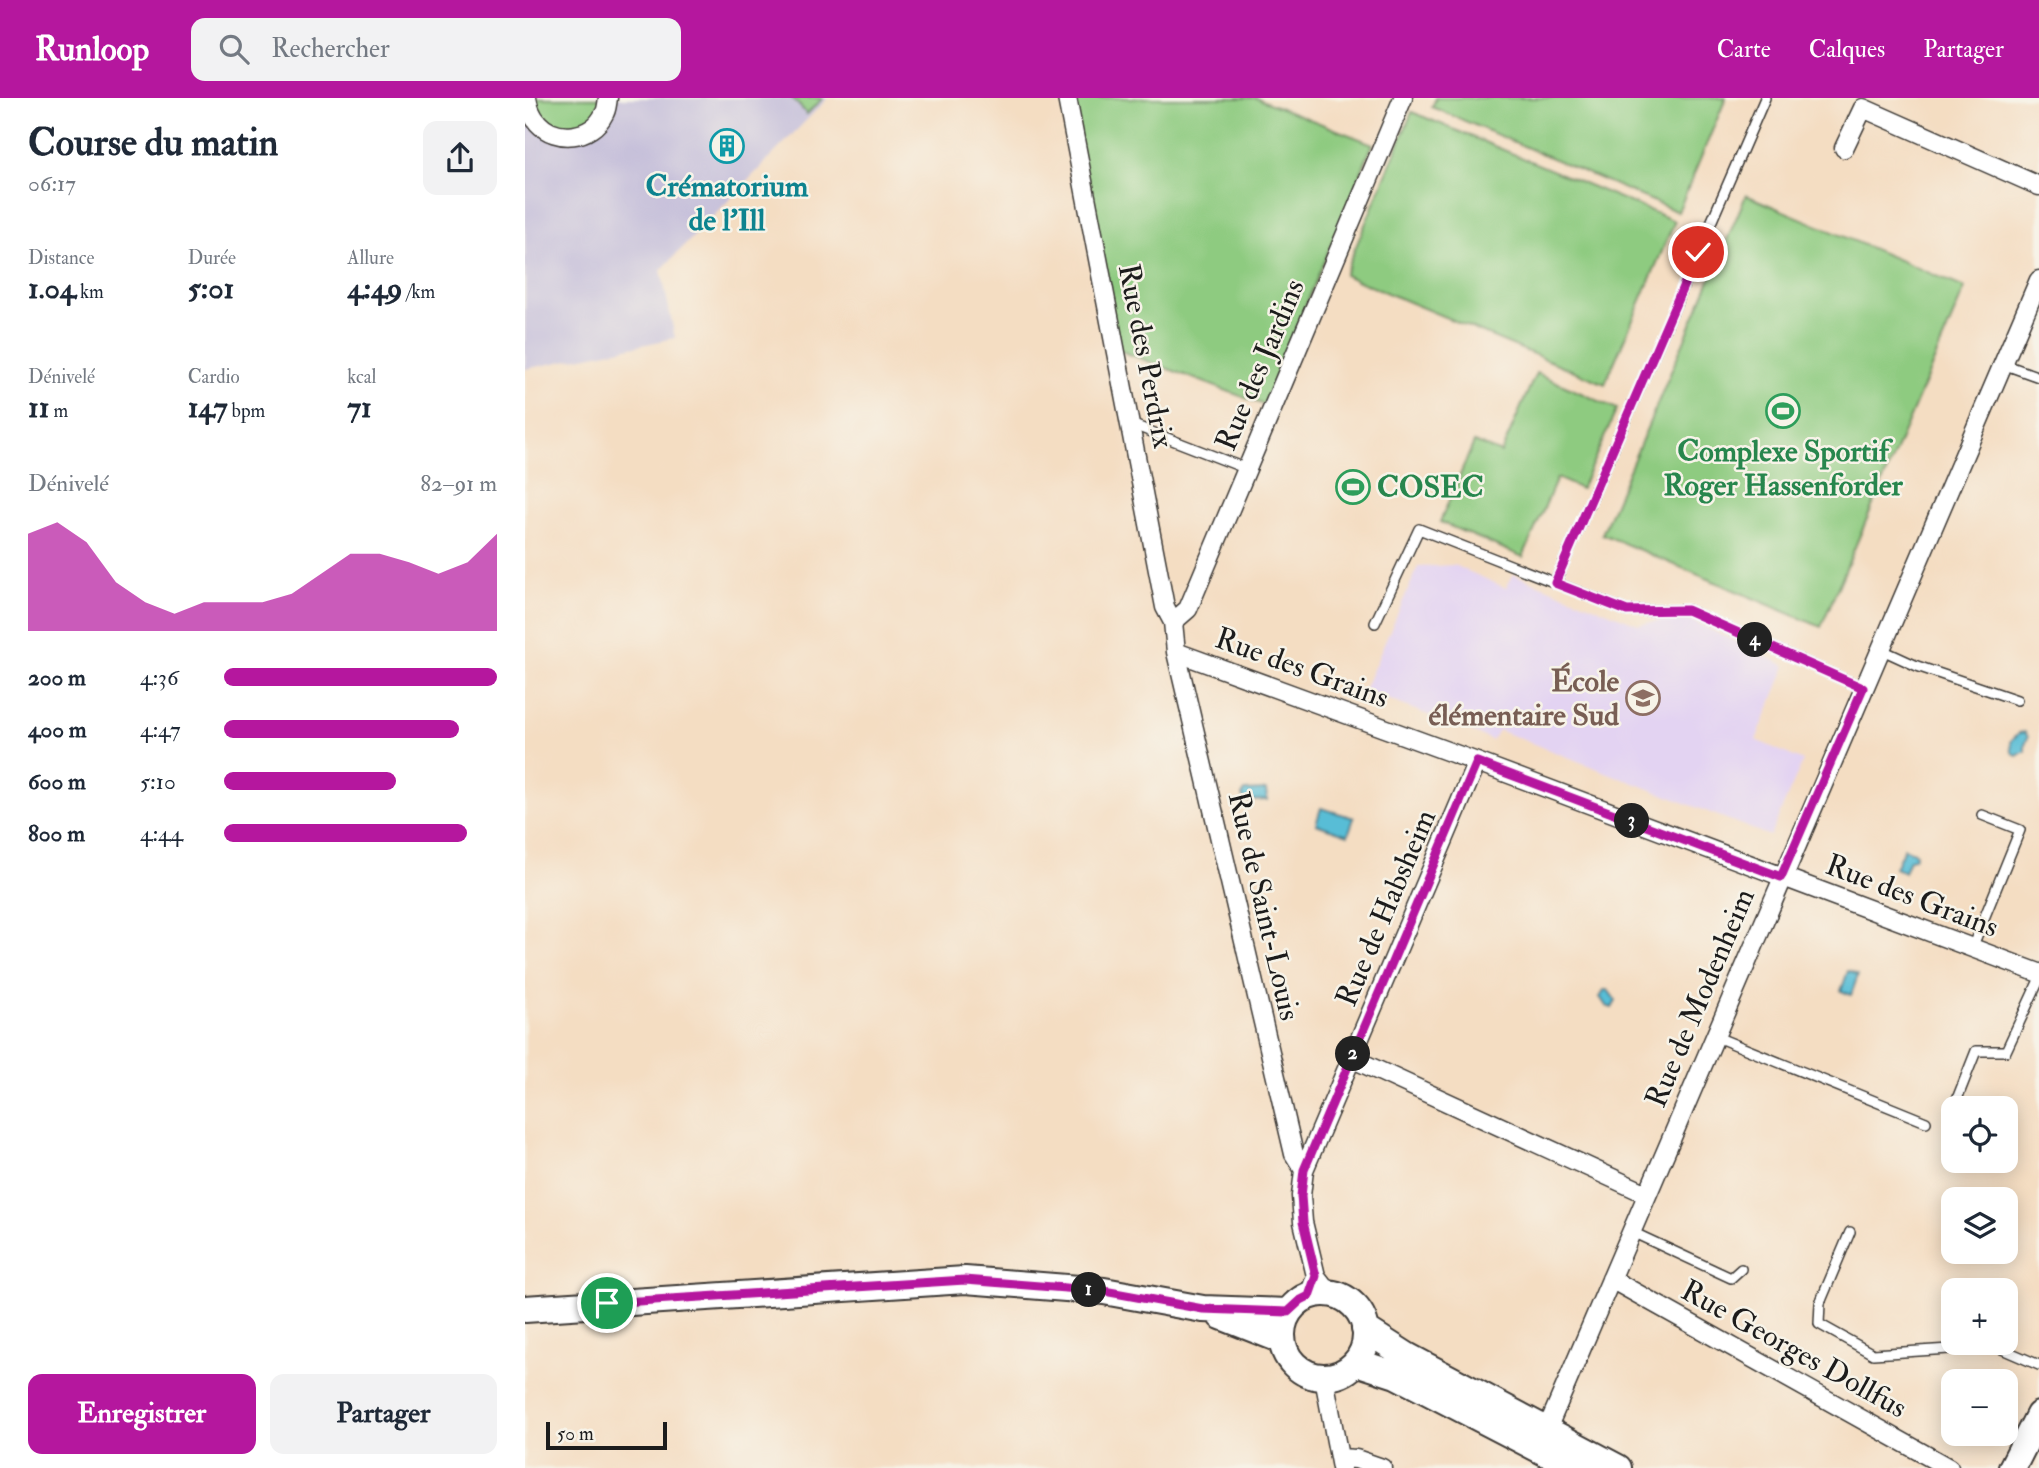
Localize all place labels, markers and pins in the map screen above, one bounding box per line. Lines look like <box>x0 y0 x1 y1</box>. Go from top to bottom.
building icon: Crématorium de l'Ill <box>708 127 746 165</box>
place label: Crématorium de l'Ill <box>646 168 809 239</box>
pin <box>1668 222 1728 282</box>
sports icon: Complexe Sportif Roger Hassenforder <box>1764 392 1802 430</box>
place label: Complexe Sportif Roger Hassenforder <box>1663 433 1903 504</box>
sports icon: COSEC <box>1334 468 1372 506</box>
place label: COSEC <box>1377 469 1484 506</box>
pin: 4 <box>1737 622 1773 658</box>
place label: École élémentaire Sud <box>1429 662 1619 734</box>
school or university icon: École élémentaire Sud <box>1624 679 1662 717</box>
pin: 3 <box>1615 804 1649 838</box>
pin: 2 <box>1335 1037 1371 1072</box>
pin: 1 <box>1071 1272 1107 1308</box>
pin <box>577 1273 637 1333</box>

